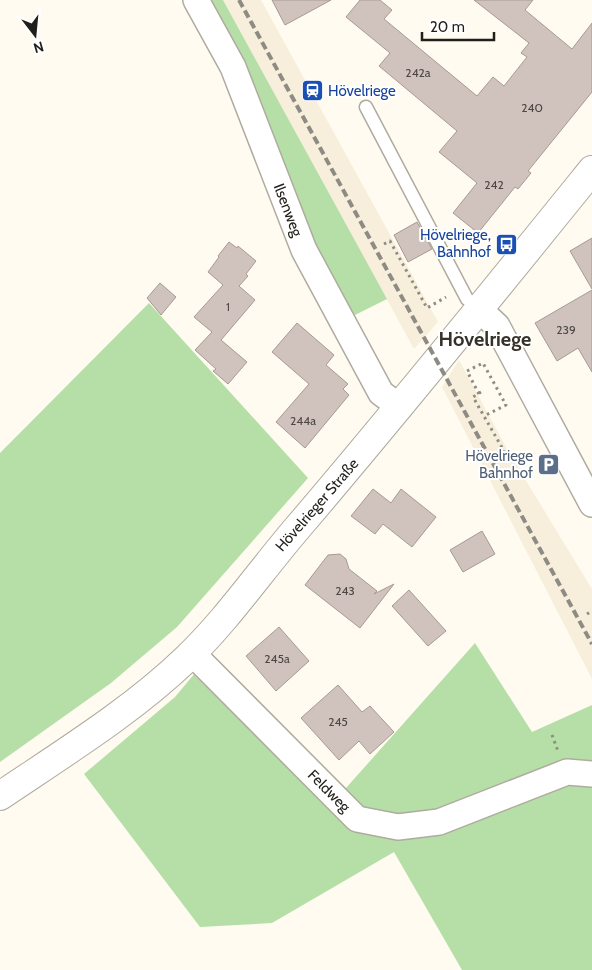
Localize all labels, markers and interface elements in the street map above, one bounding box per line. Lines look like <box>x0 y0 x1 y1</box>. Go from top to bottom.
north arrow <box>10 10 60 60</box>
scale bar <box>422 10 494 42</box>
text: 20 m <box>430 18 465 36</box>
text: N <box>31 37 46 58</box>
house number: 242a <box>405 65 431 80</box>
station icon: Hövelriege <box>300 79 324 103</box>
place label: Hövelriege <box>328 82 396 100</box>
house number: 240 <box>521 100 543 115</box>
house number: 242 <box>484 177 504 192</box>
street label: Ilsenweg <box>270 181 307 240</box>
place label: Hövelriege, Bahnhof <box>420 226 491 261</box>
bus stop icon: Hövelriege, Bahnhof <box>495 232 519 256</box>
house number: 1 <box>226 299 230 314</box>
house number: 239 <box>556 322 576 337</box>
district label: Hövelriege <box>439 327 531 351</box>
house number: 244a <box>290 413 316 428</box>
place label: Hövelriege Bahnhof <box>465 447 533 482</box>
parking icon: Hövelriege Bahnhof <box>537 453 561 477</box>
street label: Hövelrieger Straße <box>272 455 363 555</box>
house number: 243 <box>335 583 355 598</box>
house number: 245a <box>264 651 290 666</box>
house number: 245 <box>328 714 348 729</box>
street label: Feldweg <box>304 766 354 816</box>

